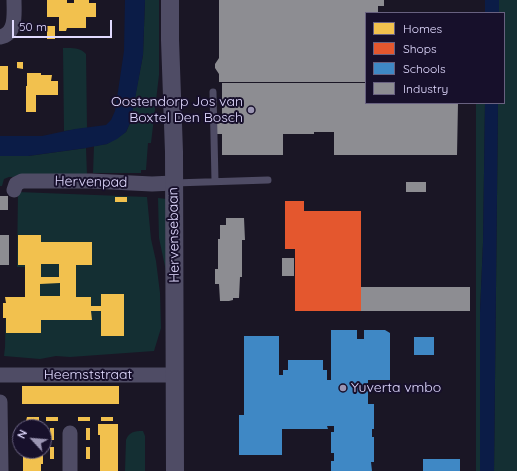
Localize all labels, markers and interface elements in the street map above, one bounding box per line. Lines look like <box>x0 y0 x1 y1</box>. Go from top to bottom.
scale bar <box>14 12 114 38</box>
legend <box>365 12 505 104</box>
text: 50 m <box>19 19 47 34</box>
text: Homes <box>403 21 442 36</box>
text: Shops <box>403 41 437 56</box>
text: Schools <box>403 61 446 76</box>
text: Industry <box>403 81 448 96</box>
place label: Oostendorp Jos van Boxtel Den Bosch <box>111 94 243 126</box>
marker: Oostendorp Jos van Boxtel Den Bosch <box>246 105 256 115</box>
street label: Hervenpad <box>54 173 128 191</box>
street label: Hervensebaan <box>165 187 183 283</box>
street label: Heemststraat <box>44 367 132 383</box>
place label: Yuverta vmbo <box>351 380 441 396</box>
marker: Yuverta vmbo <box>338 383 348 393</box>
north arrow <box>12 419 52 459</box>
text: N <box>14 427 30 441</box>

